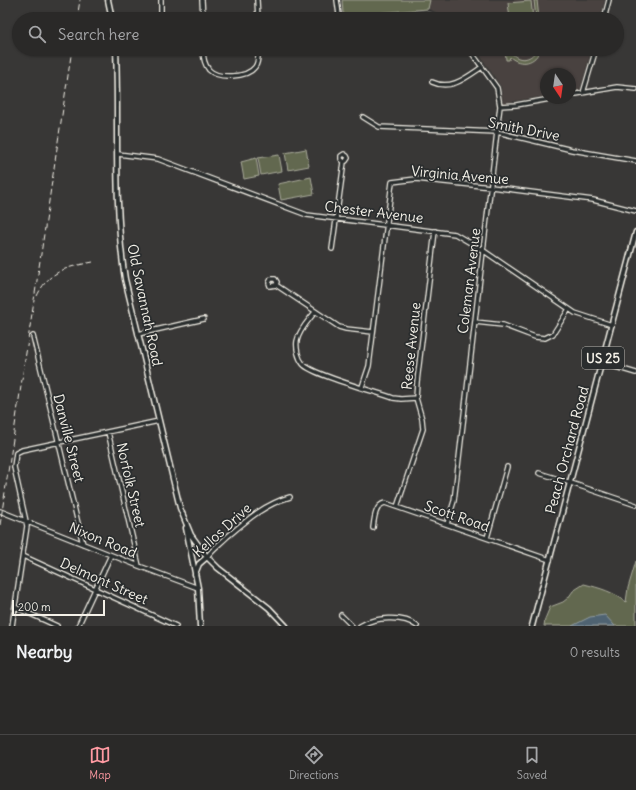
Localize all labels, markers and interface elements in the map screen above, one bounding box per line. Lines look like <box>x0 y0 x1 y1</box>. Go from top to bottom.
search box <box>12 12 624 56</box>
icon: search <box>26 23 48 45</box>
text: Search here <box>58 25 139 44</box>
north arrow <box>540 68 576 104</box>
street label: Smith Drive <box>487 113 561 145</box>
street label: Virginia Avenue <box>410 162 510 188</box>
street label: Chester Avenue <box>324 197 424 227</box>
street label: Coleman Avenue <box>454 227 484 335</box>
street label: Old Savannah Road <box>123 242 167 368</box>
street label: Reese Avenue <box>397 301 425 391</box>
road number: US 25 <box>582 347 624 369</box>
street label: Peach Orchard Road <box>541 384 593 516</box>
street label: Danville Street <box>49 392 89 484</box>
street label: Norfolk Street <box>113 441 150 529</box>
street label: Scott Road <box>422 496 492 536</box>
street label: Kellos Drive <box>189 499 255 561</box>
street label: Nixon Road <box>66 518 140 562</box>
street label: Delmont Street <box>57 554 151 608</box>
scale bar <box>12 598 105 617</box>
text: 200 m <box>18 600 51 614</box>
text: Nearby <box>16 641 72 663</box>
text: 0 results <box>570 644 620 661</box>
tab: Map <box>89 744 111 782</box>
tab: Directions <box>289 744 339 782</box>
tab: Saved <box>517 744 547 782</box>

